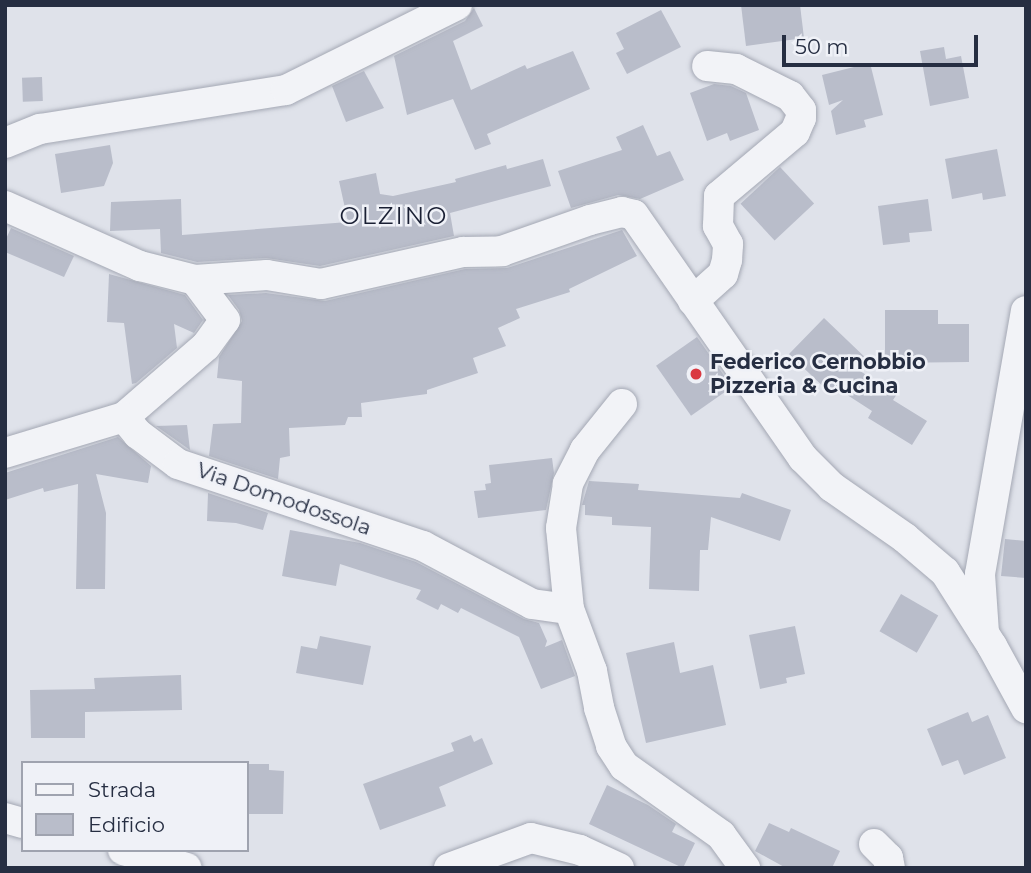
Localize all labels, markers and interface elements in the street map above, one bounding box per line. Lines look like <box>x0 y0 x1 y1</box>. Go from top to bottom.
scale bar <box>786 21 982 65</box>
text: 50 m <box>795 34 849 59</box>
district label: OLZINO <box>340 202 448 230</box>
place label: Federico Cernobbio Pizzeria & Cucina <box>710 349 926 399</box>
marker: Federico Cernobbio Pizzeria & Cucina <box>688 366 704 382</box>
street label: Via Domodossola <box>193 457 375 541</box>
legend <box>21 761 248 852</box>
text: Strada <box>88 777 156 802</box>
text: Edificio <box>88 812 165 837</box>

